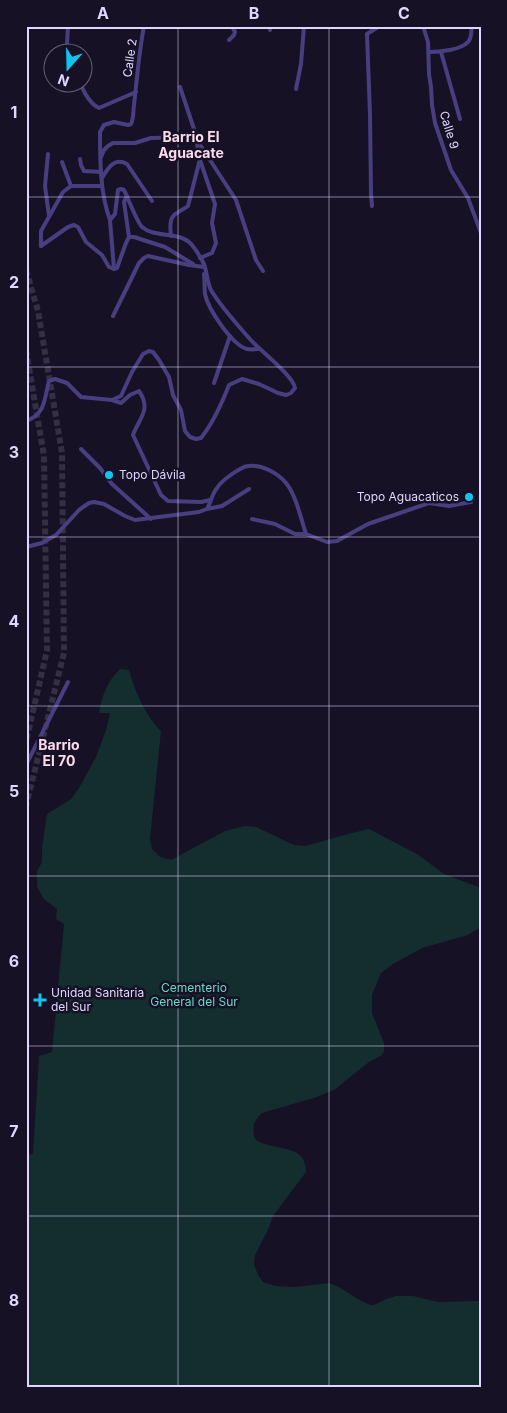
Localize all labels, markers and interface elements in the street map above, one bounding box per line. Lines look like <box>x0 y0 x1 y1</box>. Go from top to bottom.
text: A <box>97 3 109 23</box>
text: B <box>249 3 259 23</box>
text: C <box>398 3 410 23</box>
street label: Calle 2 <box>119 38 140 78</box>
north arrow <box>42 42 92 92</box>
text: N <box>55 71 71 90</box>
text: 1 <box>11 102 17 122</box>
street label: Calle 9 <box>437 109 462 151</box>
district label: Barrio El Aguacate <box>158 128 224 161</box>
text: 2 <box>9 272 19 292</box>
text: 3 <box>9 442 19 462</box>
place label: Topo Dávila <box>119 467 185 482</box>
marker: Topo Dávila <box>103 469 115 481</box>
place label: Topo Aguacaticos <box>357 489 459 504</box>
marker: Topo Aguacaticos <box>463 491 475 503</box>
text: 4 <box>9 611 20 631</box>
district label: Barrio El 70 <box>38 736 80 769</box>
text: 5 <box>9 781 19 801</box>
text: 6 <box>9 951 19 971</box>
park label: Cementerio General del Sur <box>150 980 238 1009</box>
place label: Unidad Sanitaria del Sur <box>51 985 144 1014</box>
marker: Unidad Sanitaria del Sur <box>33 993 47 1007</box>
text: 7 <box>9 1121 19 1141</box>
text: 8 <box>9 1290 19 1310</box>

